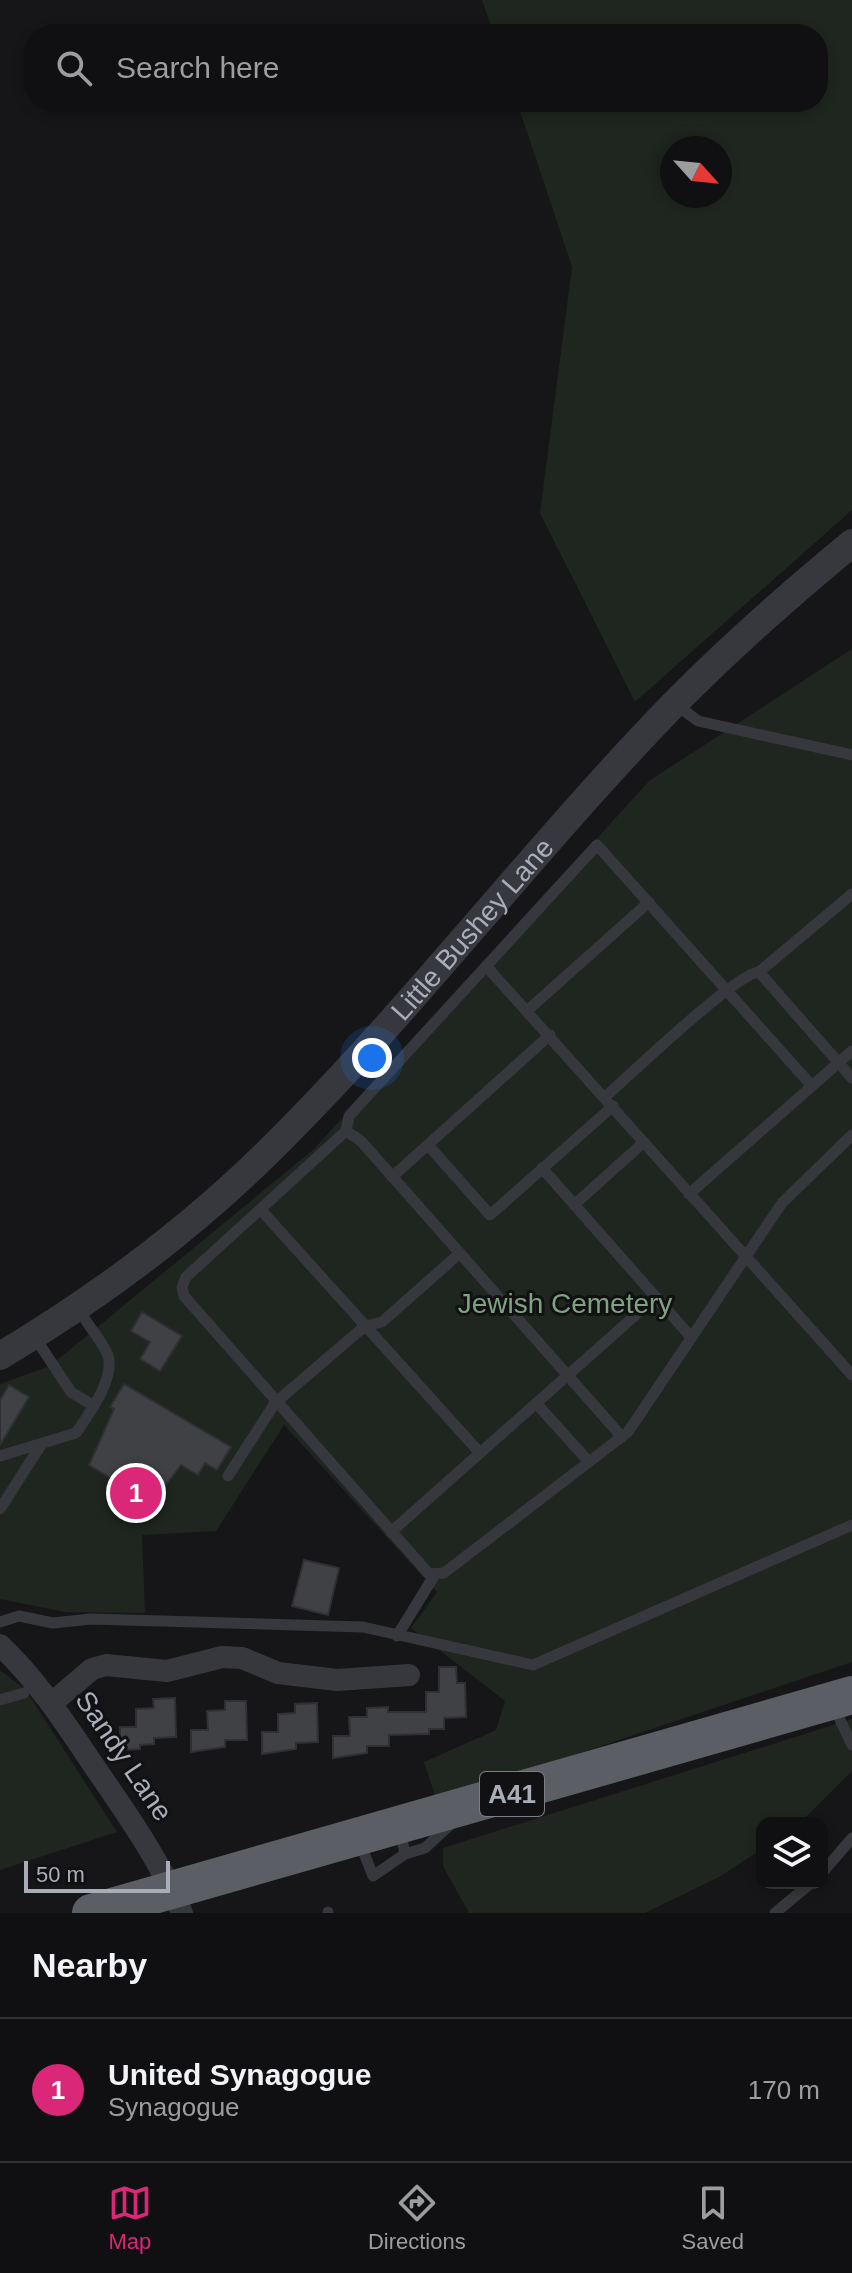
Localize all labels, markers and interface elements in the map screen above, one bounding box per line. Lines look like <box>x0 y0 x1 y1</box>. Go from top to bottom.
search box <box>24 24 828 112</box>
icon: search <box>52 46 96 90</box>
text: Search here <box>116 51 279 84</box>
north arrow <box>660 136 732 208</box>
street label: Little Bushey Lane <box>385 832 559 1026</box>
your location <box>352 1038 392 1078</box>
park label: Jewish Cemetery <box>458 1288 672 1319</box>
pin: 1 <box>110 1463 162 1523</box>
street label: Sandy Lane <box>69 1685 179 1827</box>
road number: A41 <box>480 1772 544 1816</box>
map controls <box>756 1817 828 1889</box>
button: layers <box>756 1817 828 1889</box>
scale bar <box>24 1857 170 1893</box>
text: 50 m <box>36 1862 85 1887</box>
text: Nearby <box>32 1946 147 1984</box>
text: United Synagogue <box>108 2058 371 2091</box>
text: 1 <box>51 2075 65 2105</box>
text: 170 m <box>748 2075 820 2105</box>
text: Synagogue <box>108 2092 240 2122</box>
tab: Map <box>108 2181 152 2255</box>
tab: Directions <box>368 2181 466 2255</box>
tab: Saved <box>682 2181 744 2255</box>

